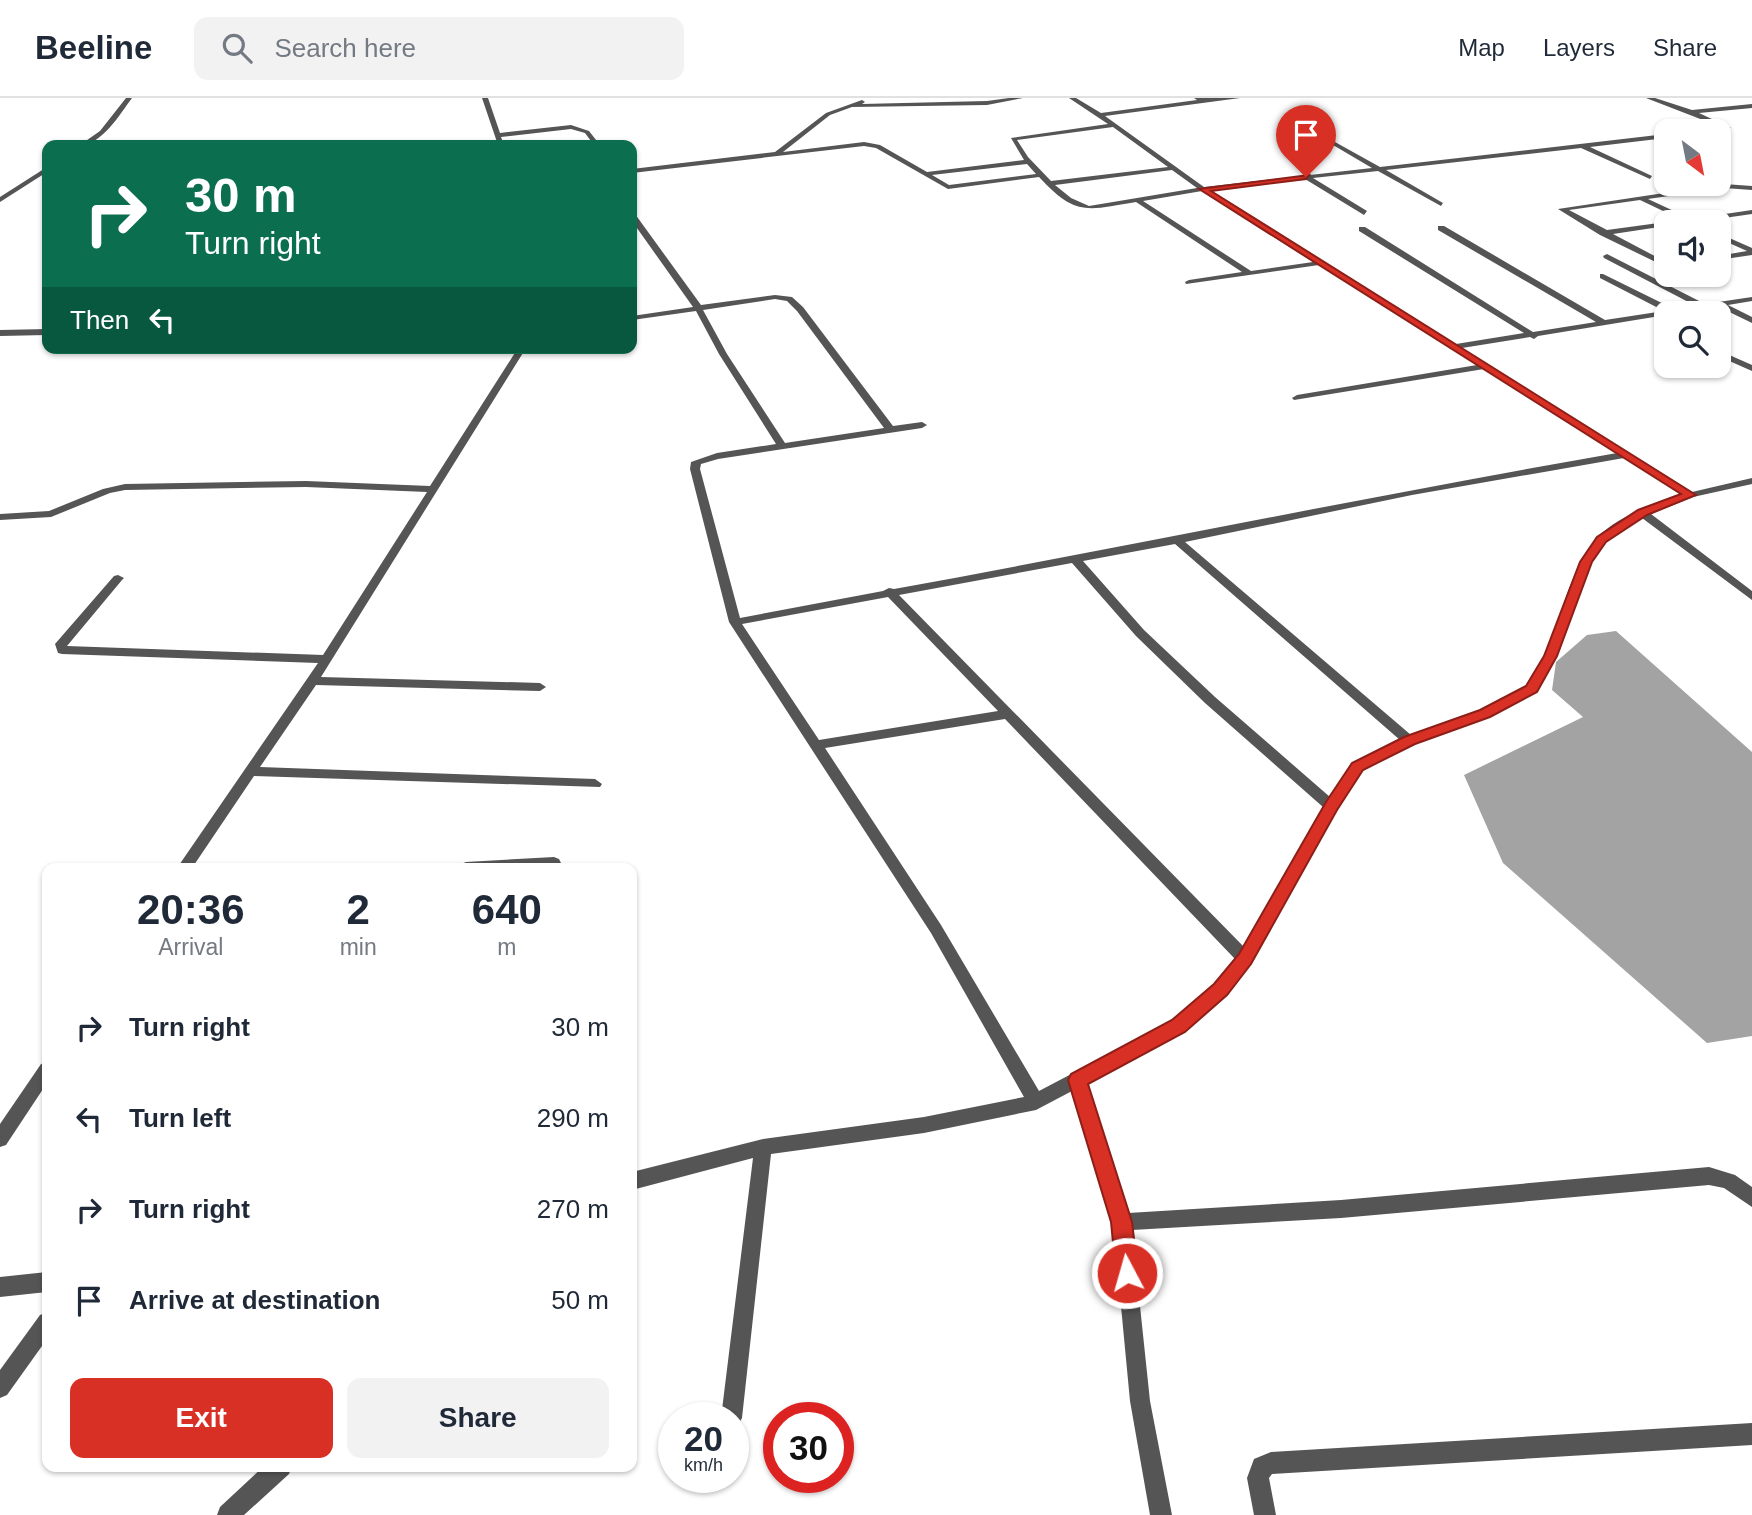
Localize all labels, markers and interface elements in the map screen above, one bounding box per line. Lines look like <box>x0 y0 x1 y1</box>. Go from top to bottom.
search box <box>194 17 684 80</box>
text: Beeline <box>35 29 152 66</box>
icon: search <box>218 29 256 67</box>
text: Search here <box>274 33 416 63</box>
text: Map <box>1458 34 1505 61</box>
text: Layers <box>1543 34 1615 61</box>
text: Share <box>1653 34 1717 61</box>
pin <box>1276 105 1336 177</box>
icon: arrive <box>1287 116 1325 154</box>
north arrow <box>1654 119 1731 196</box>
map controls <box>1654 119 1731 378</box>
icon: right <box>70 168 161 259</box>
text: 30 m <box>185 168 297 222</box>
button: sound <box>1654 210 1731 287</box>
text: Turn right <box>185 225 321 261</box>
icon: left <box>143 301 181 339</box>
button: search <box>1654 301 1731 378</box>
text: Then <box>70 305 129 335</box>
text: 20:36 <box>137 886 245 933</box>
text: 2 <box>346 886 370 933</box>
text: 640 <box>472 886 542 933</box>
text: Arrival <box>158 934 223 960</box>
text: min <box>340 934 377 960</box>
text: m <box>497 934 516 960</box>
icon: right <box>70 1009 108 1047</box>
text: Turn right <box>129 1012 250 1042</box>
text: 30 m <box>551 1012 609 1042</box>
icon: left <box>70 1100 108 1138</box>
text: Turn left <box>129 1103 231 1133</box>
text: 290 m <box>537 1103 609 1133</box>
icon: right <box>70 1191 108 1229</box>
text: Turn right <box>129 1194 250 1224</box>
text: 270 m <box>537 1194 609 1224</box>
position arrow <box>1090 1236 1164 1310</box>
icon: arrive <box>70 1282 108 1320</box>
text: Arrive at destination <box>129 1285 380 1315</box>
text: 50 m <box>551 1285 609 1315</box>
button: Exit <box>70 1378 333 1458</box>
button: Share <box>347 1378 609 1458</box>
speed limit sign: 30 <box>763 1402 854 1493</box>
text: 20 <box>684 1419 723 1458</box>
text: km/h <box>684 1455 723 1475</box>

